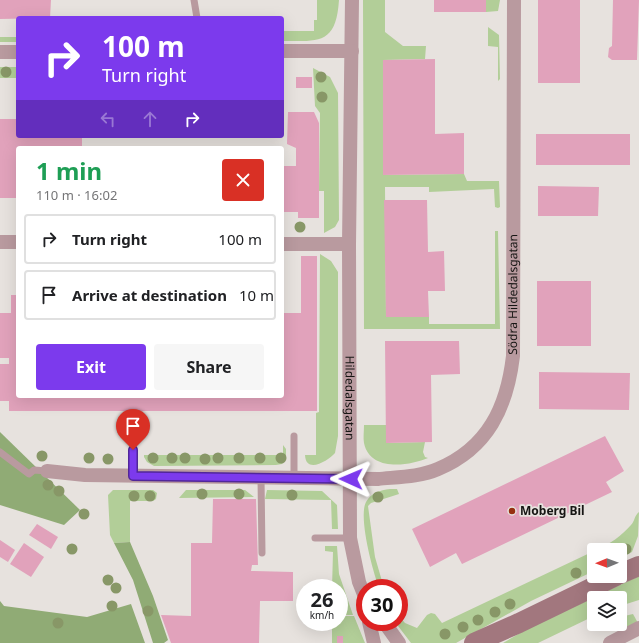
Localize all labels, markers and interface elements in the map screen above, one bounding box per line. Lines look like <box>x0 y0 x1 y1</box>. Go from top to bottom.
text: 100 m <box>102 27 185 65</box>
icon: right <box>36 32 88 84</box>
text: Turn right <box>102 63 186 87</box>
icon: left <box>97 108 119 130</box>
icon: ahead <box>139 108 161 130</box>
icon: right <box>181 108 203 130</box>
text: 1 min <box>36 154 102 187</box>
button: close <box>222 159 264 201</box>
text: 110 m · 16:02 <box>36 186 117 204</box>
icon: right <box>38 228 60 250</box>
text: Turn right <box>72 229 147 249</box>
text: 100 m <box>218 229 262 249</box>
street label: Södra Hildedalsgatan <box>504 234 521 355</box>
icon: arrive <box>38 284 60 306</box>
text: Arrive at destination <box>72 285 227 305</box>
text: 10 m <box>239 285 274 305</box>
button: Exit <box>36 344 146 390</box>
button: Share <box>154 344 264 390</box>
street label: Hildedalsgatan <box>341 355 359 440</box>
pin <box>116 409 150 450</box>
icon: arrive <box>122 415 144 437</box>
position arrow <box>330 458 372 500</box>
place label: Moberg Bil <box>520 502 585 519</box>
marker: Moberg Bil <box>507 506 517 516</box>
north arrow <box>587 543 627 583</box>
map controls <box>587 543 627 631</box>
speed limit sign: 30 <box>356 579 408 631</box>
text: 26 <box>311 586 333 613</box>
button: layers <box>587 591 627 631</box>
text: km/h <box>310 608 334 622</box>

